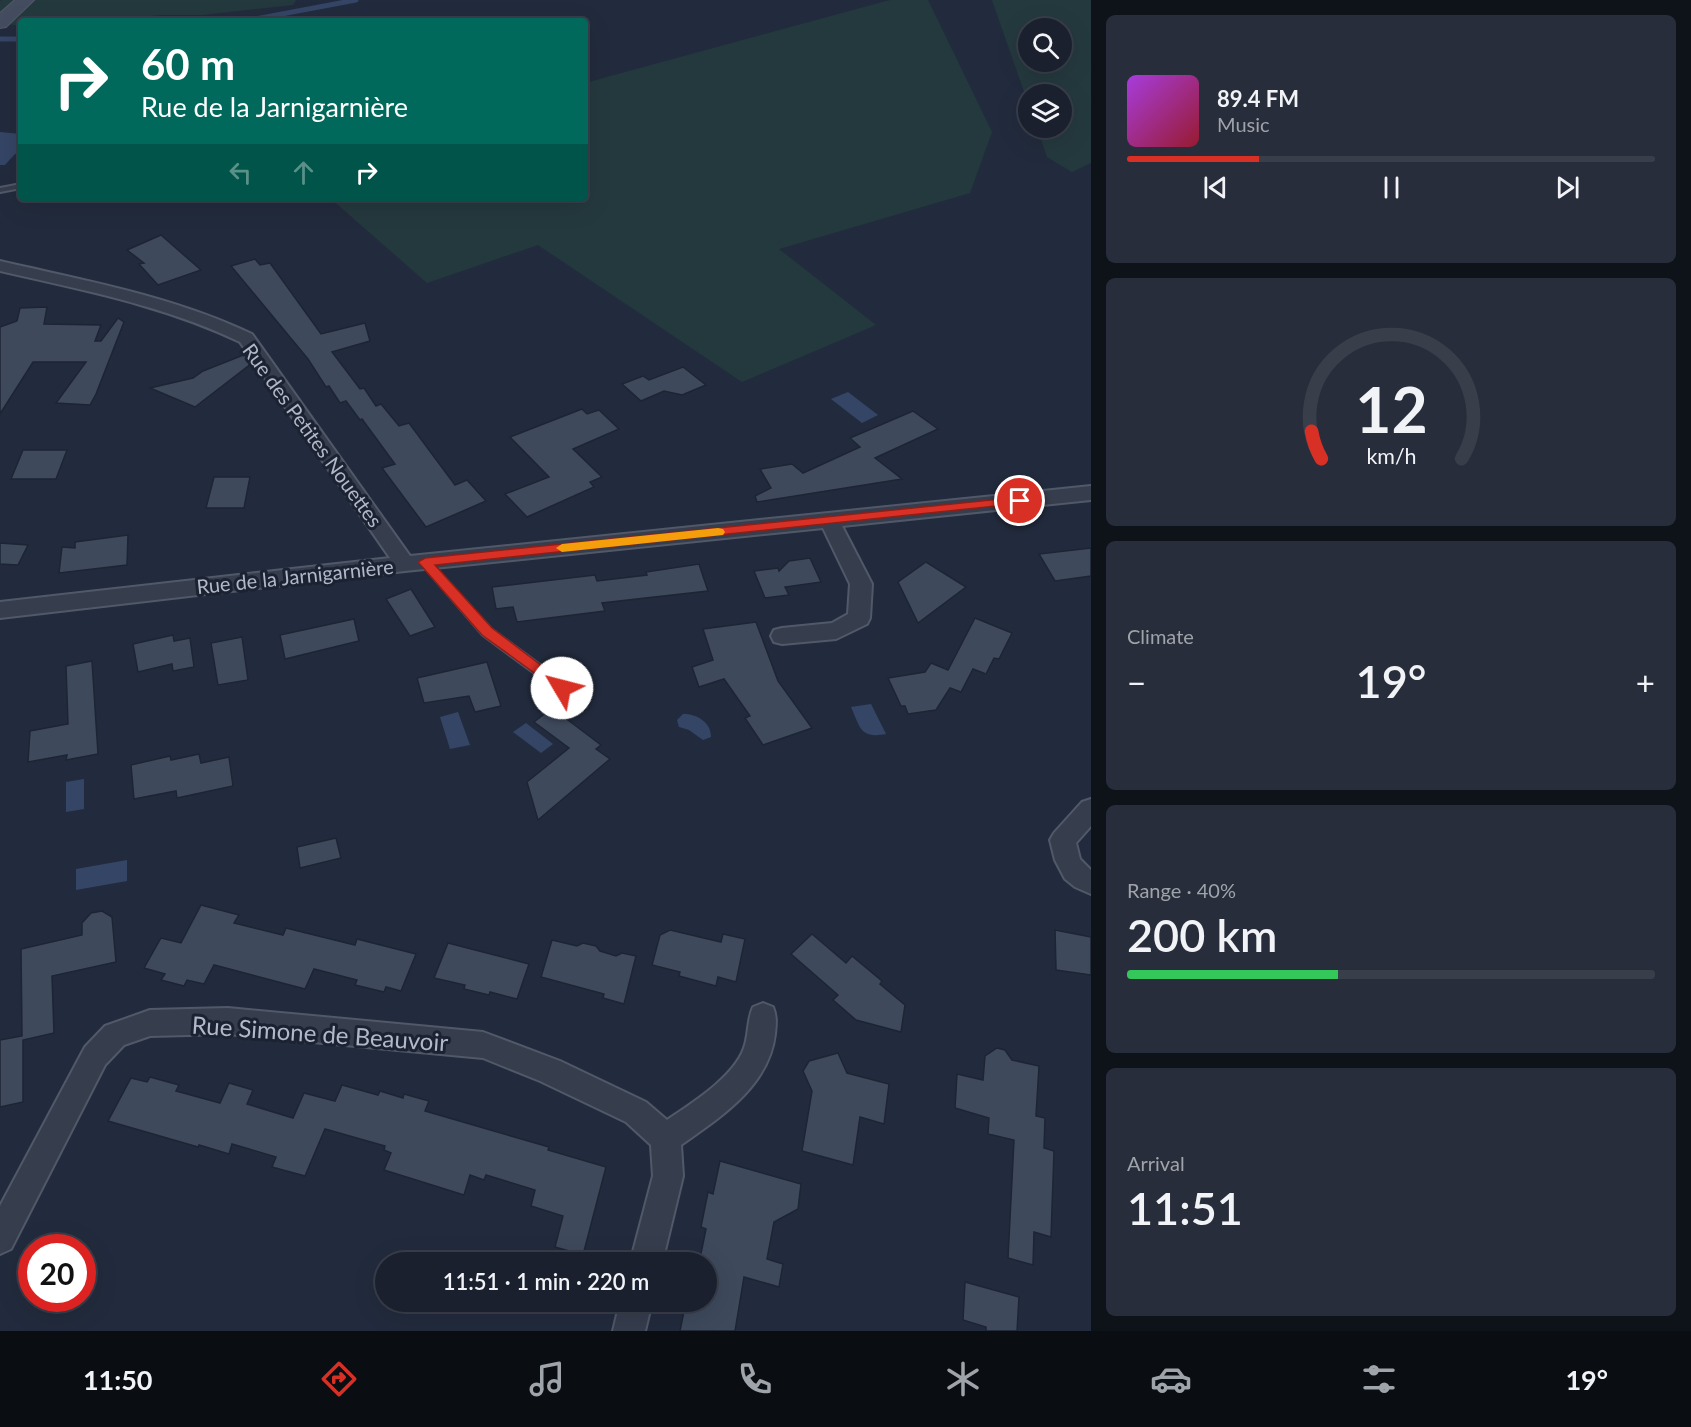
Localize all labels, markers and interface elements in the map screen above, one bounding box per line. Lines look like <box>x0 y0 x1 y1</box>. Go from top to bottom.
map controls <box>1018 18 1072 138</box>
button: search <box>1018 18 1072 72</box>
text: 60 m <box>141 39 235 89</box>
icon: right <box>42 42 120 120</box>
button: layers <box>1018 84 1072 138</box>
text: 89.4 FM <box>1217 85 1299 112</box>
text: Rue de la Jarnigarnière <box>141 90 408 123</box>
text: Music <box>1217 112 1270 136</box>
icon: left <box>224 156 257 189</box>
icon: ahead <box>287 156 320 189</box>
icon: right <box>350 156 383 189</box>
icon: previous <box>1199 171 1232 204</box>
icon: pause <box>1375 171 1408 204</box>
icon: next <box>1551 171 1584 204</box>
street label: Rue des Petites Nouettes <box>238 339 388 531</box>
text: 12 <box>1355 371 1427 446</box>
text: km/h <box>1366 444 1416 470</box>
pin <box>994 475 1045 526</box>
icon: arrive <box>1003 484 1036 517</box>
street label: Rue de la Jarnigarnière <box>195 554 395 598</box>
text: Climate <box>1127 624 1194 648</box>
text: 19° <box>1356 654 1426 708</box>
position arrow <box>530 656 594 720</box>
text: − <box>1127 662 1146 702</box>
text: + <box>1636 662 1655 702</box>
text: Range · 40% <box>1127 878 1236 902</box>
text: 200 km <box>1127 908 1277 962</box>
street label: Rue Simone de Beauvoir <box>191 1010 449 1056</box>
text: Arrival <box>1127 1151 1185 1175</box>
text: 11:51 <box>1127 1181 1243 1235</box>
speed limit sign: 20 <box>18 1234 96 1312</box>
text: 11:51 · 1 min · 220 m <box>443 1268 649 1295</box>
icon: directions <box>318 1358 360 1400</box>
icon: music <box>526 1358 568 1400</box>
icon: phone <box>734 1358 776 1400</box>
icon: climate <box>942 1358 984 1400</box>
icon: car <box>1150 1358 1192 1400</box>
icon: filters <box>1358 1358 1400 1400</box>
text: 11:50 <box>83 1363 153 1396</box>
text: 19° <box>1565 1363 1608 1396</box>

